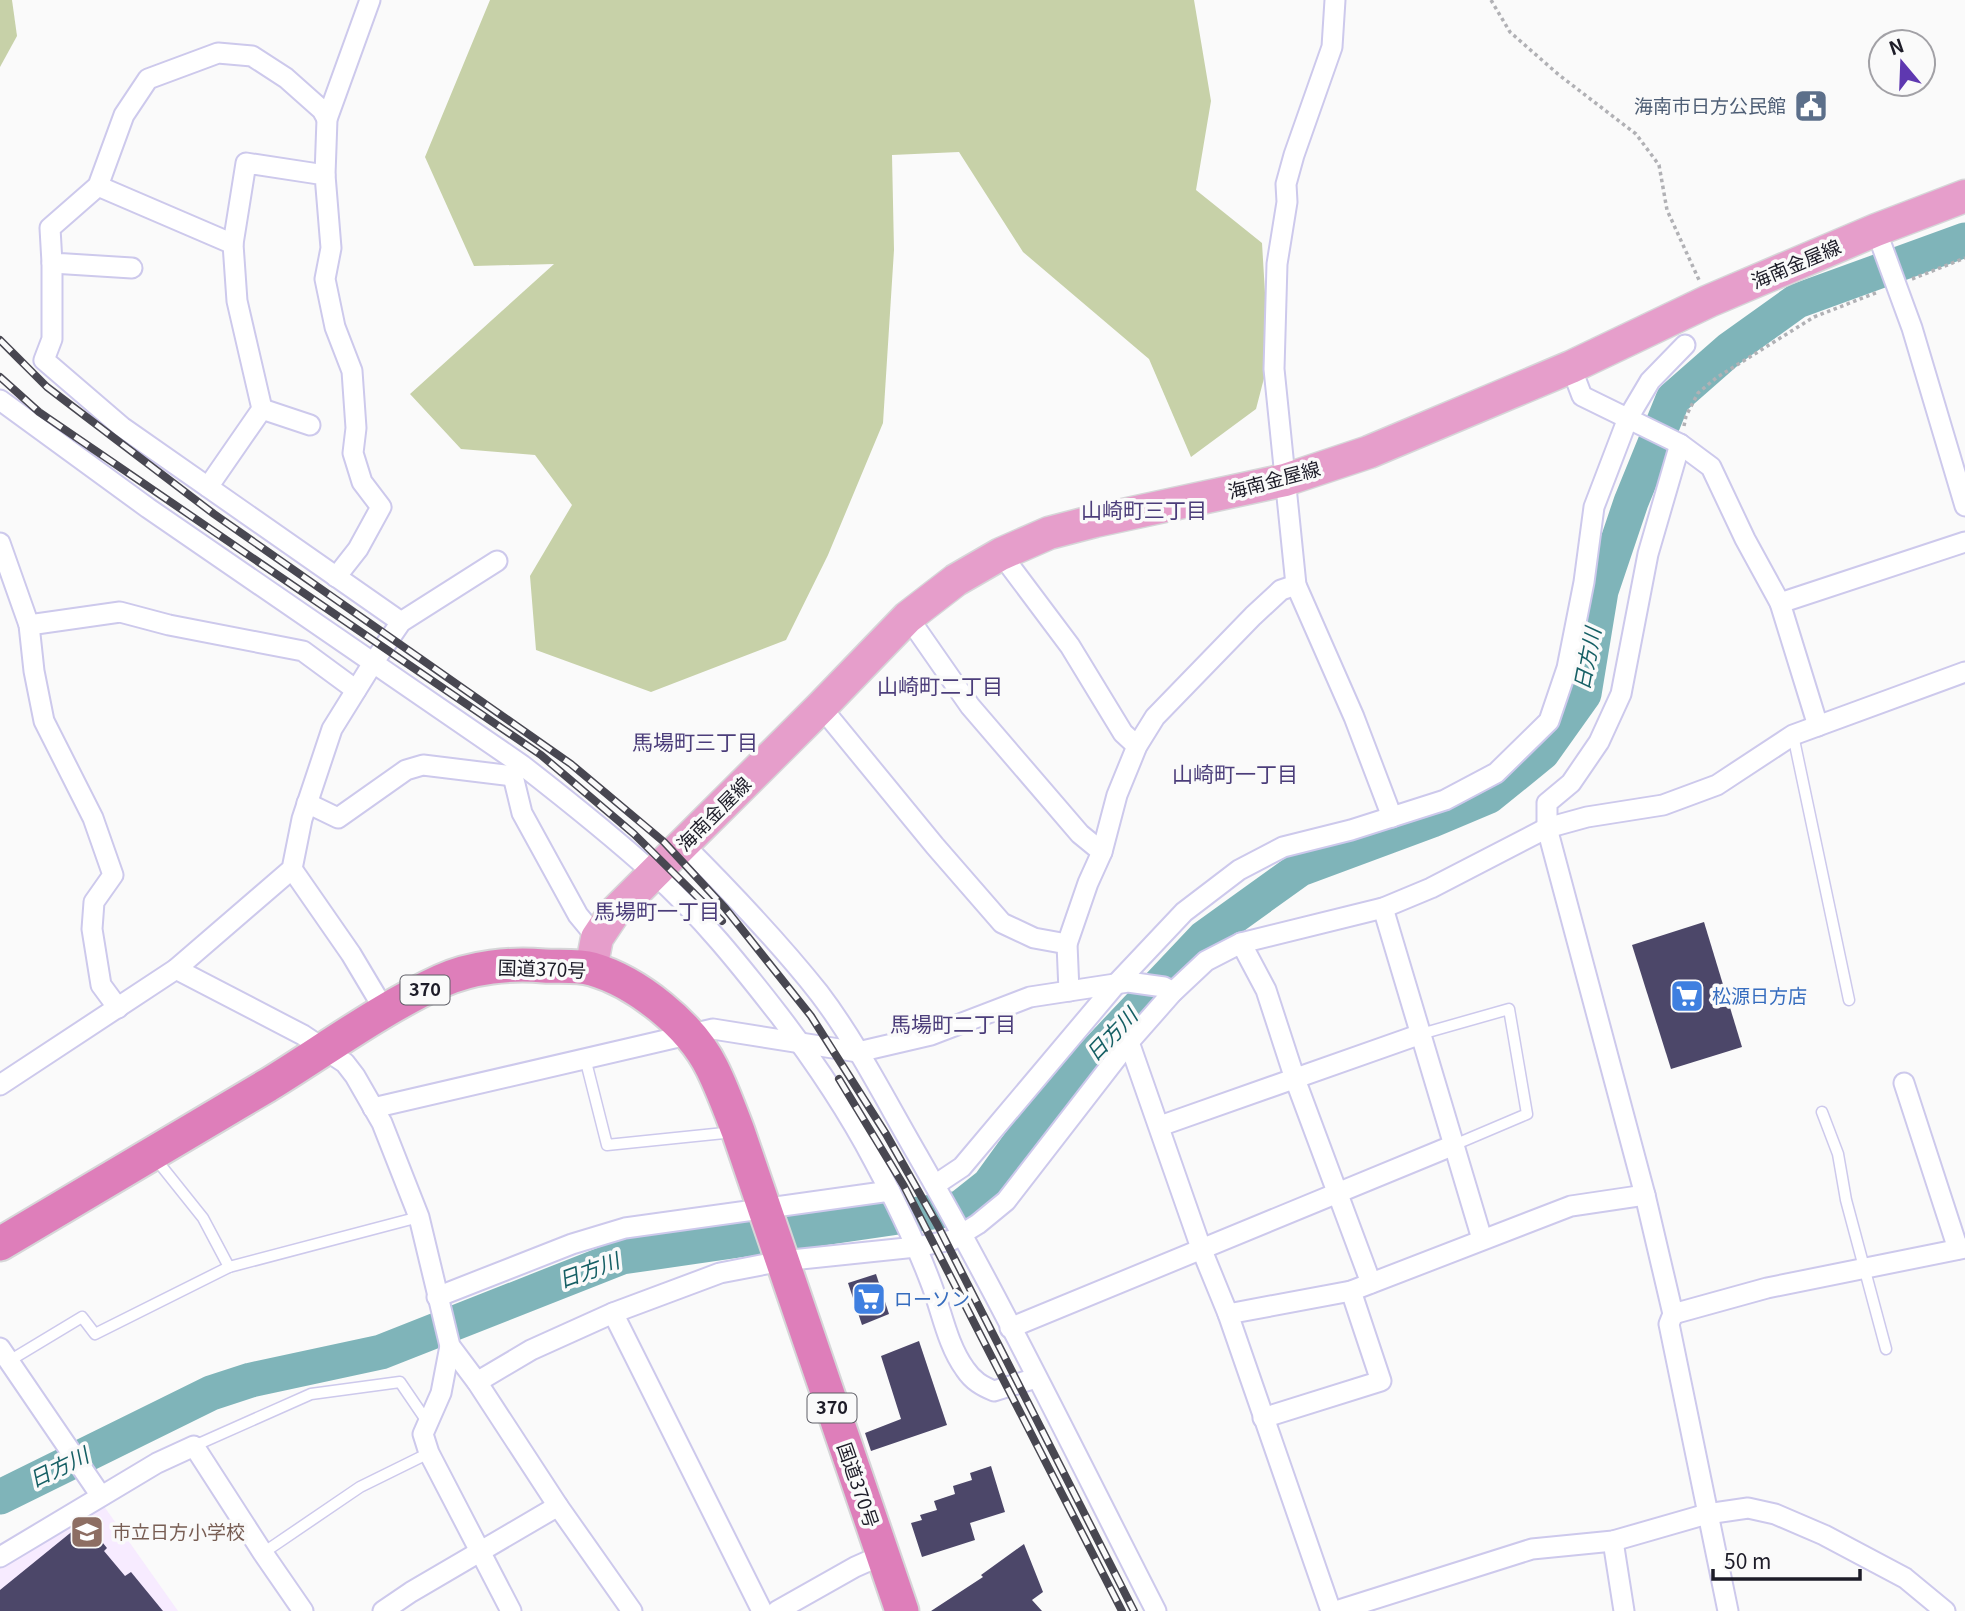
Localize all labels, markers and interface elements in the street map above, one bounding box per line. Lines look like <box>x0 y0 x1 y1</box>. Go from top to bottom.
north arrow <box>1867 28 1937 98</box>
text: N <box>1885 30 1907 61</box>
public building icon: 海南市日方公民館 <box>1792 87 1830 125</box>
place label: 海南市日方公民館 <box>1634 91 1786 118</box>
street label: 海南金屋線 <box>1746 232 1844 294</box>
street label: 海南金屋線 <box>1224 453 1323 504</box>
district label: 山崎町三丁目 <box>1081 494 1207 524</box>
water label: 日方川 <box>1565 623 1607 692</box>
district label: 山崎町二丁目 <box>877 670 1003 700</box>
district label: 馬場町三丁目 <box>632 726 758 756</box>
district label: 山崎町一丁目 <box>1172 758 1298 788</box>
street label: 海南金屋線 <box>670 770 756 856</box>
district label: 馬場町一丁目 <box>594 895 720 925</box>
street label: 国道370号 <box>497 952 587 983</box>
road number: 370 <box>400 975 450 1004</box>
supermarket icon: 松源日方店 <box>1668 977 1706 1015</box>
place label: 松源日方店 <box>1712 981 1807 1008</box>
water label: 日方川 <box>1078 999 1145 1067</box>
district label: 馬場町二丁目 <box>890 1008 1016 1038</box>
water label: 日方川 <box>554 1244 625 1294</box>
supermarket icon: ローソン <box>850 1280 888 1318</box>
place label: ローソン <box>894 1284 970 1311</box>
road number: 370 <box>808 1394 856 1422</box>
water label: 日方川 <box>23 1438 95 1493</box>
street label: 国道370号 <box>832 1438 887 1531</box>
school or university icon: 市立日方小学校 <box>68 1513 106 1551</box>
place label: 市立日方小学校 <box>112 1517 245 1544</box>
scale bar <box>1713 1538 1860 1582</box>
text: 50 m <box>1724 1545 1771 1575</box>

